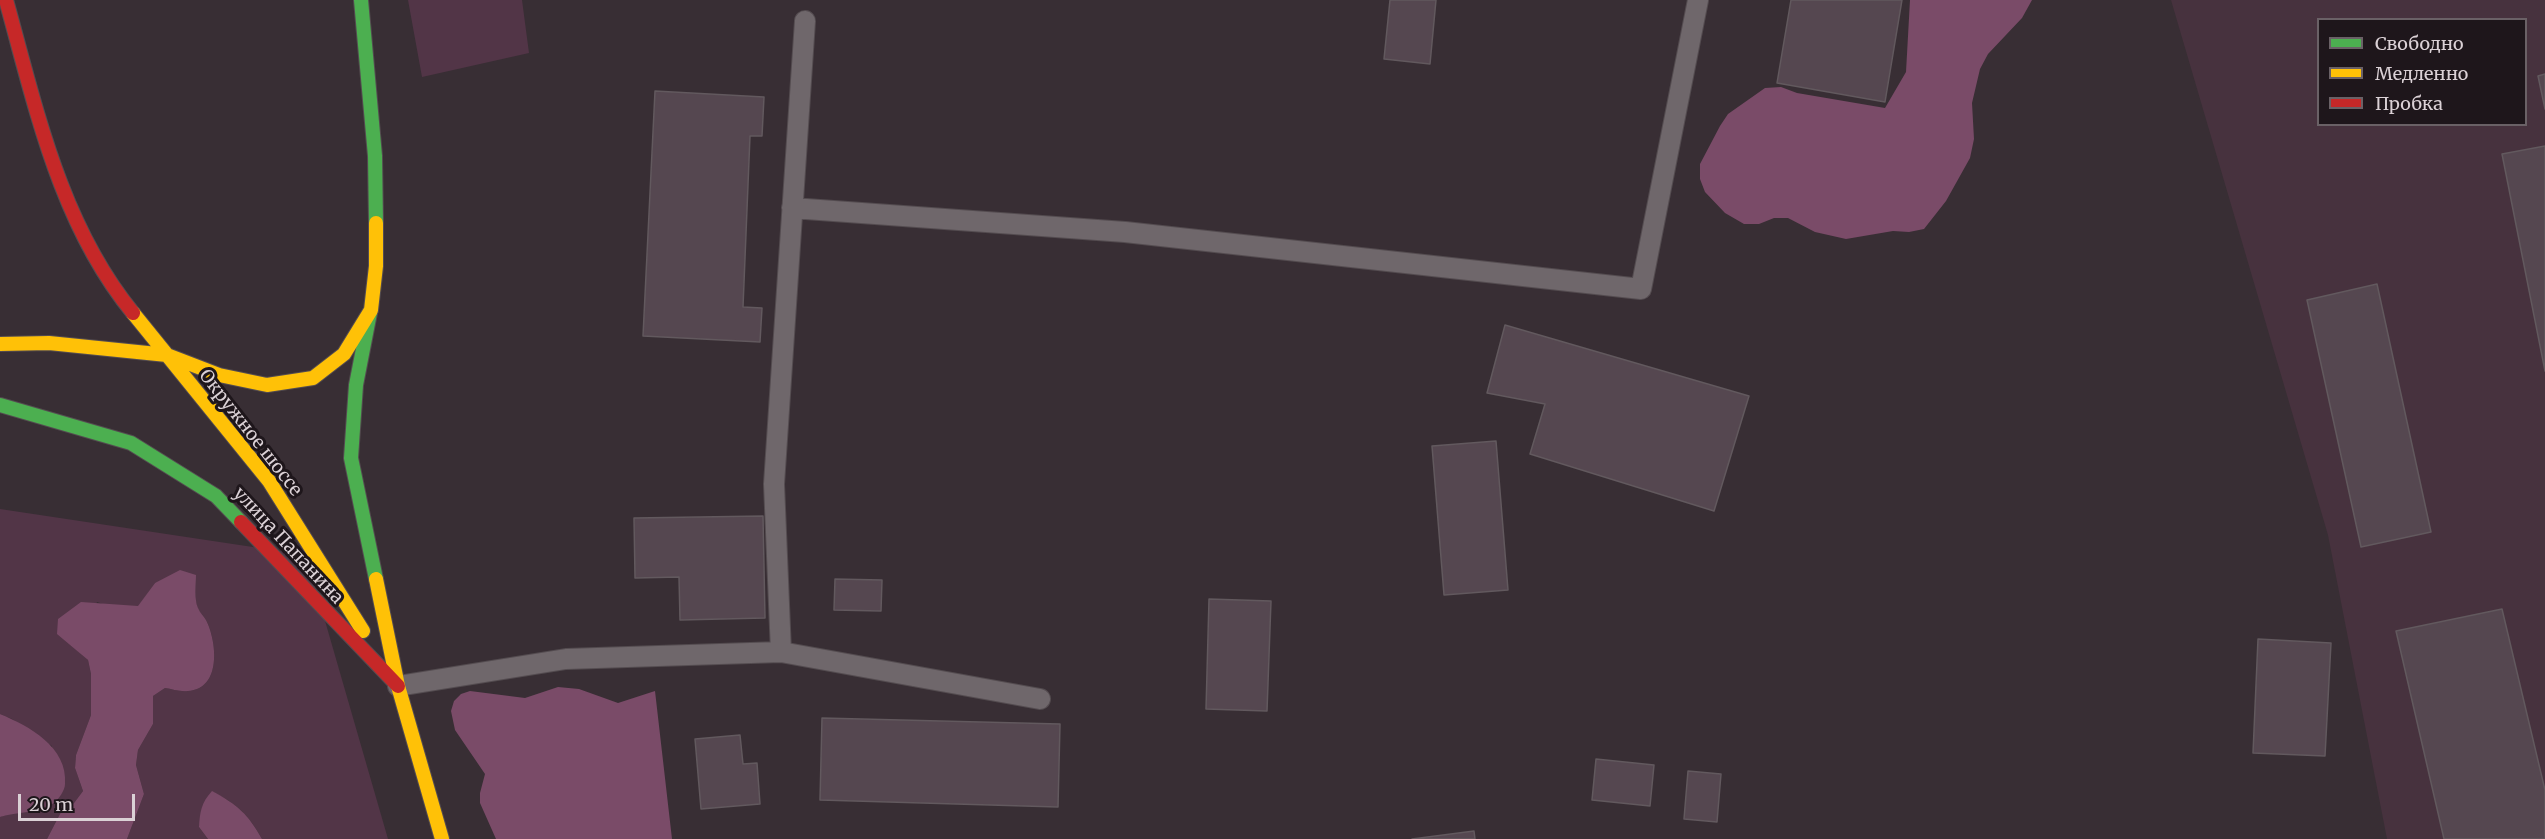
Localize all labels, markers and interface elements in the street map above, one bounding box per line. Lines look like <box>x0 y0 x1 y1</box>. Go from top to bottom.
legend <box>2317 18 2527 126</box>
text: Свободно <box>2375 32 2463 55</box>
text: Медленно <box>2375 62 2468 85</box>
text: Пробка <box>2375 92 2443 115</box>
street label: Окружное шоссе <box>194 365 306 501</box>
street label: улица Папанина <box>228 483 348 609</box>
scale bar <box>21 782 138 820</box>
text: 20 m <box>29 793 73 816</box>

